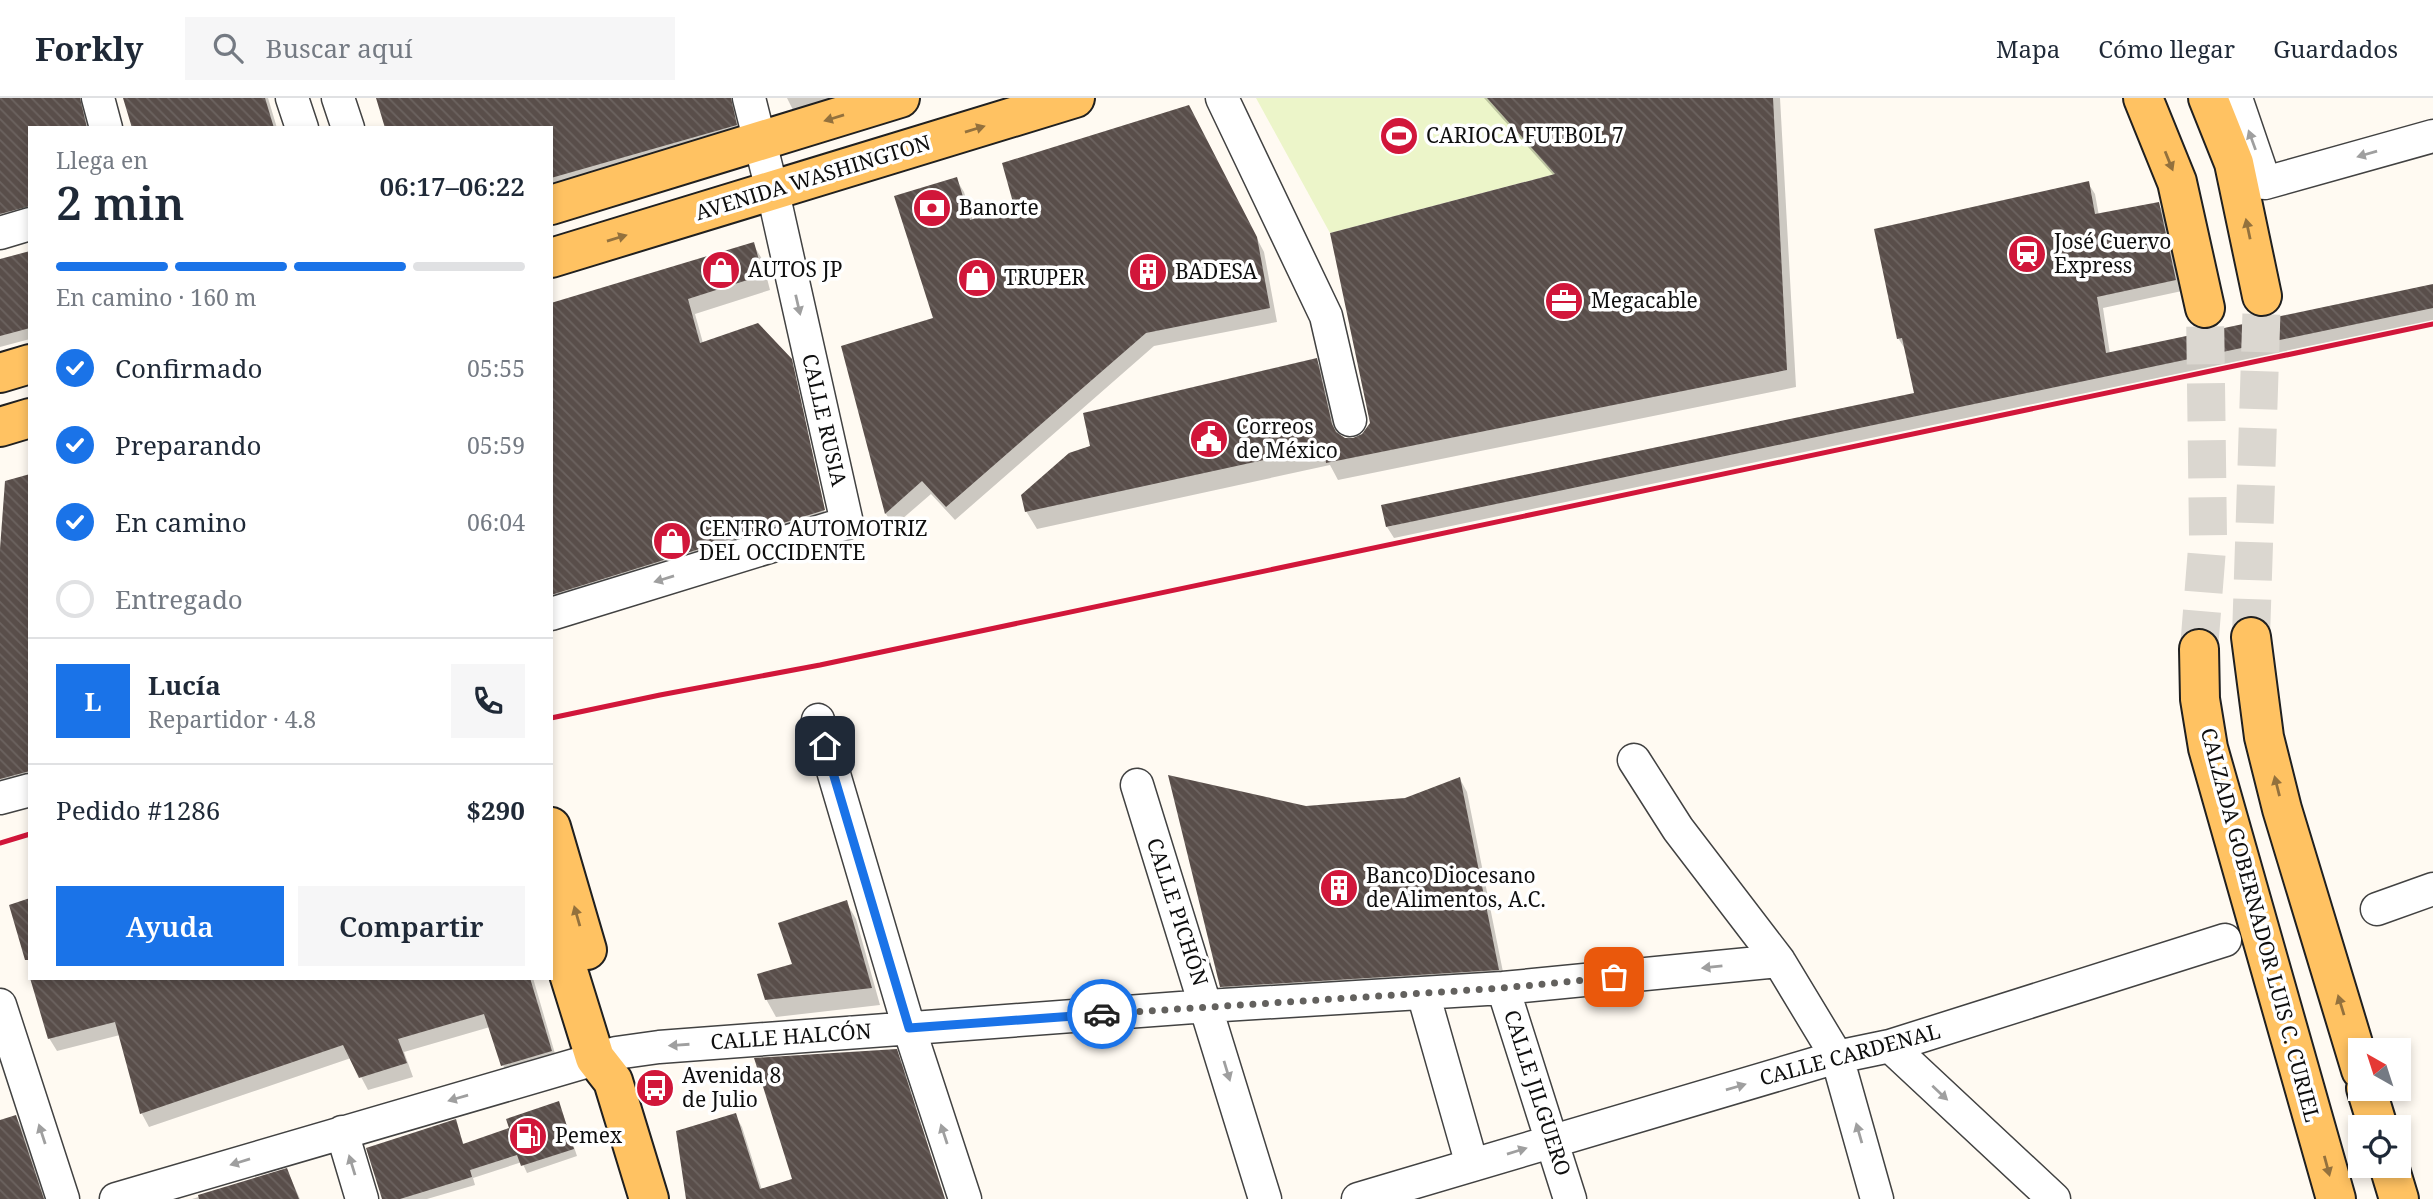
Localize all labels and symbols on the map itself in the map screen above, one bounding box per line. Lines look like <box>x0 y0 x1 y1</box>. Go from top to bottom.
one-way arrow <box>824 113 845 123</box>
sports icon: CARIOCA FUTBOL 7 <box>1378 115 1420 157</box>
place label: CARIOCA FUTBOL 7 <box>1426 121 1624 149</box>
one-way arrow <box>965 123 986 133</box>
street label: AVENIDA WASHINGTON <box>691 128 934 226</box>
one-way arrow <box>2246 130 2257 151</box>
one-way arrow <box>2357 150 2378 160</box>
one-way arrow <box>2163 151 2174 172</box>
bank icon: Banorte <box>911 187 953 229</box>
place label: Banorte <box>959 193 1039 221</box>
one-way arrow <box>2242 218 2253 240</box>
place label: José Cuervo Express <box>2053 227 2171 279</box>
one-way arrow <box>606 232 627 242</box>
station icon: José Cuervo Express <box>2006 233 2048 275</box>
shop icon: AUTOS JP <box>700 249 742 291</box>
building icon: BADESA <box>1127 251 1169 293</box>
place label: AUTOS JP <box>748 255 843 283</box>
shop icon: TRUPER <box>956 257 998 299</box>
place label: BADESA <box>1175 257 1257 285</box>
place label: TRUPER <box>1004 263 1085 291</box>
office icon: Megacable <box>1543 280 1585 322</box>
place label: Megacable <box>1591 286 1698 314</box>
one-way arrow <box>793 294 804 316</box>
street label: CALLE RUSIA <box>796 351 854 489</box>
place label: Correos de México <box>1236 412 1338 464</box>
public building icon: Correos de México <box>1188 418 1230 460</box>
place label: CENTRO AUTOMOTRIZ DEL OCCIDENTE <box>699 514 927 566</box>
shop icon: CENTRO AUTOMOTRIZ DEL OCCIDENTE <box>651 520 693 562</box>
one-way arrow <box>654 574 675 585</box>
pin <box>795 716 855 776</box>
street label: CALZADA GOBERNADOR LUIS C. CURIEL <box>2195 724 2327 1125</box>
one-way arrow <box>2271 775 2282 797</box>
street label: CALLE PICHÓN <box>1141 834 1215 989</box>
place label: Banco Diocesano de Alimentos, A.C. <box>1366 861 1546 913</box>
building icon: Banco Diocesano de Alimentos, A.C. <box>1318 867 1360 909</box>
one-way arrow <box>571 905 582 927</box>
pin <box>1584 947 1644 1007</box>
one-way arrow <box>1700 962 1722 973</box>
courier <box>1067 979 1137 1049</box>
one-way arrow <box>2336 994 2346 1015</box>
street label: CALLE JILGUERO <box>1498 1006 1578 1179</box>
street label: CALLE HALCÓN <box>709 1016 872 1056</box>
street label: CALLE CARDENAL <box>1756 1016 1943 1092</box>
north arrow <box>2348 1038 2412 1101</box>
one-way arrow <box>667 1040 689 1051</box>
place label: Avenida 8 de Julio <box>682 1061 781 1113</box>
one-way arrow <box>1222 1061 1232 1082</box>
bus stop icon: Avenida 8 de Julio <box>634 1067 676 1109</box>
one-way arrow <box>1725 1081 1746 1091</box>
one-way arrow <box>1931 1084 1948 1100</box>
one-way arrow <box>447 1093 469 1104</box>
fuel station icon: Pemex <box>507 1115 549 1157</box>
place label: Pemex <box>555 1121 623 1149</box>
one-way arrow <box>36 1123 47 1144</box>
one-way arrow <box>938 1123 949 1144</box>
one-way arrow <box>1853 1123 1863 1144</box>
one-way arrow <box>1507 1146 1528 1156</box>
one-way arrow <box>347 1155 357 1176</box>
one-way arrow <box>2322 1155 2333 1177</box>
one-way arrow <box>229 1158 250 1168</box>

